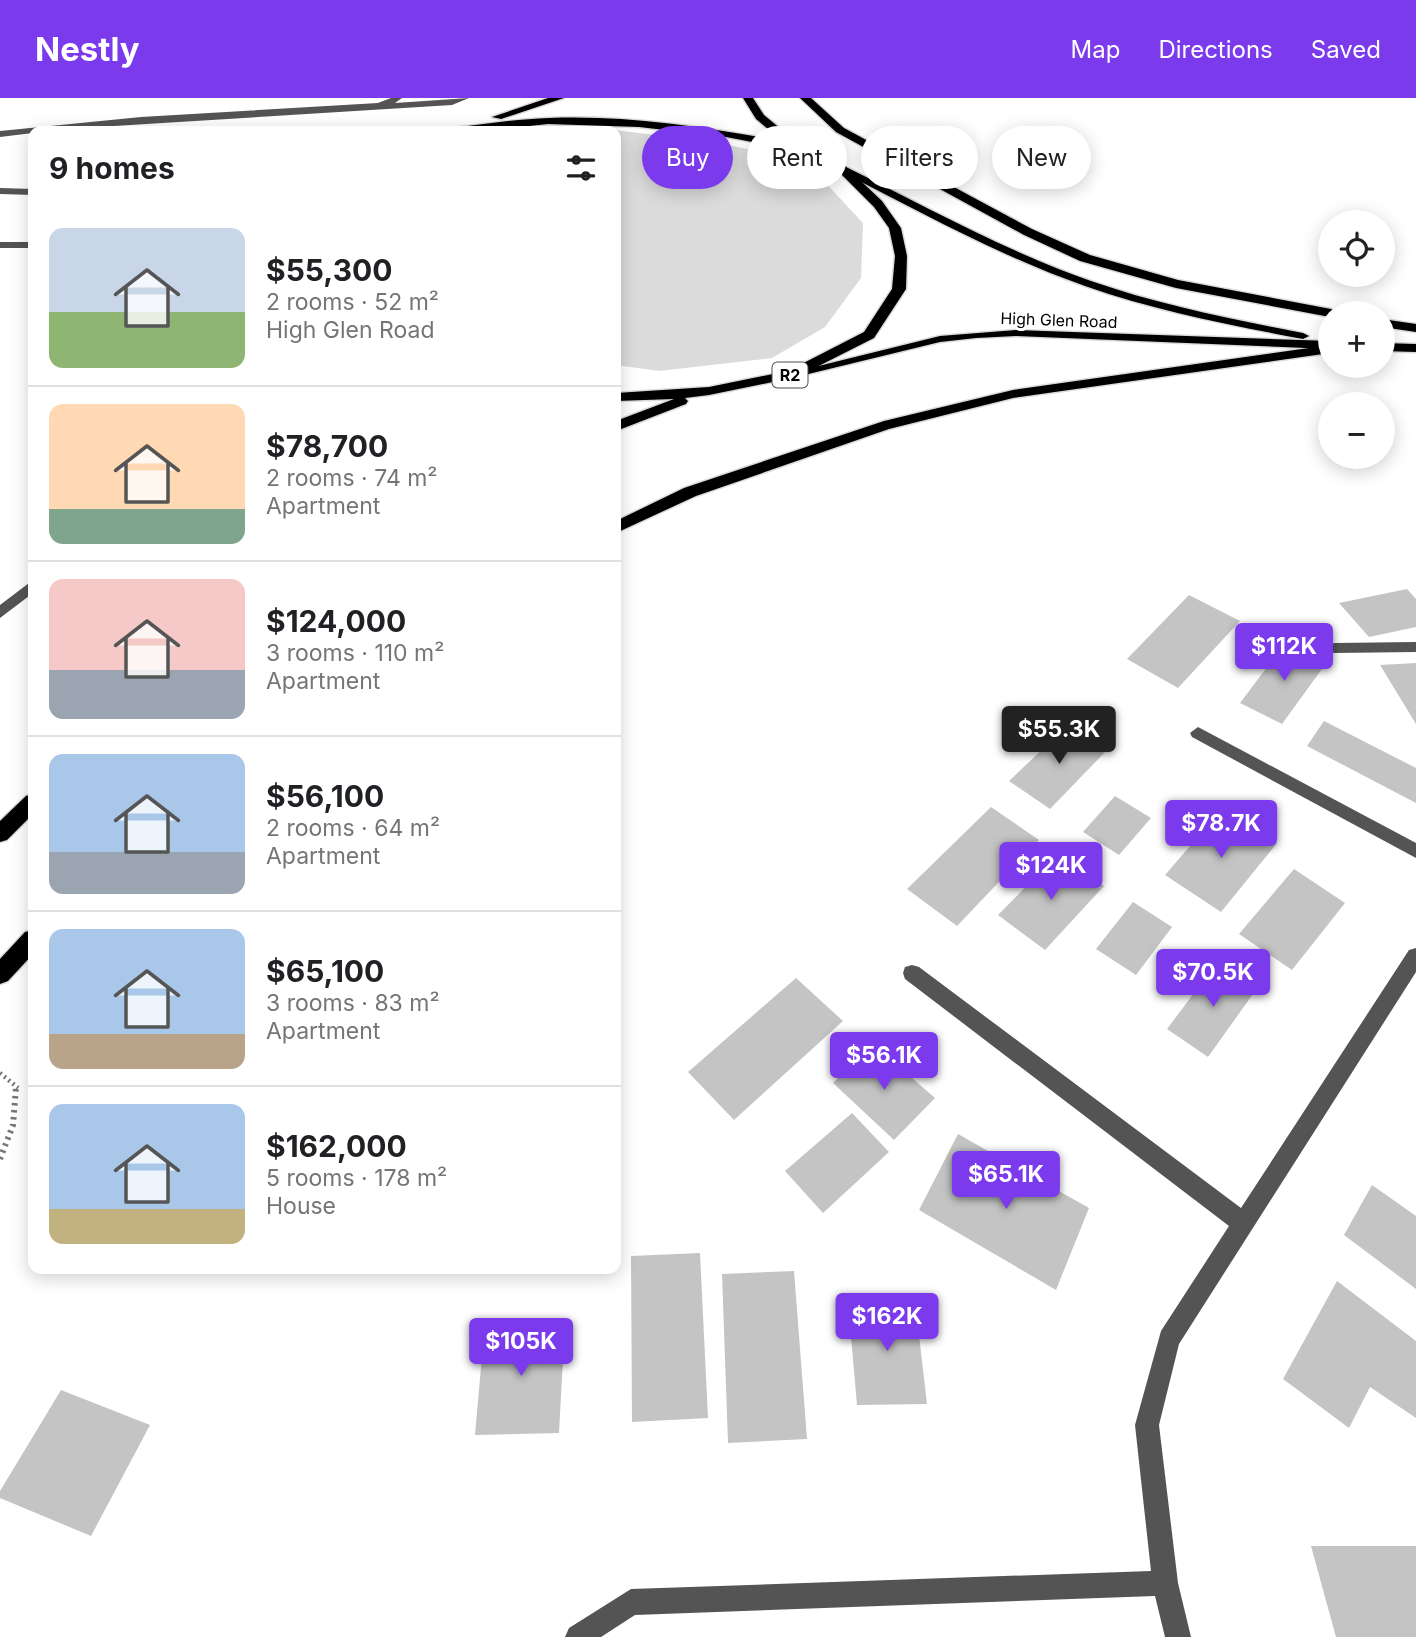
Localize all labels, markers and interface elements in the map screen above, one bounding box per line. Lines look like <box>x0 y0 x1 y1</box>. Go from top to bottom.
text: Nestly <box>35 29 140 69</box>
text: Map <box>1071 35 1120 64</box>
text: Directions <box>1158 35 1273 64</box>
text: Saved <box>1311 35 1381 64</box>
chip: Buy <box>642 126 733 189</box>
chip: Rent <box>747 126 847 189</box>
chip: Filters <box>861 126 978 189</box>
chip: New <box>992 126 1091 189</box>
icon: filters <box>562 149 600 187</box>
text: 9 homes <box>49 150 175 186</box>
map controls <box>1318 210 1395 469</box>
button: locate <box>1318 210 1395 287</box>
text: $55,300 <box>266 252 392 288</box>
icon: home <box>105 256 189 340</box>
text: 2 rooms · 52 m² <box>266 288 439 316</box>
button: + <box>1318 301 1395 378</box>
street label: High Glen Road <box>1000 308 1118 332</box>
text: High Glen Road <box>266 316 435 344</box>
road number: R2 <box>772 362 808 388</box>
button: − <box>1318 392 1395 469</box>
text: $78,700 <box>266 428 388 464</box>
icon: home <box>105 432 189 516</box>
text: 2 rooms · 74 m² <box>266 464 438 492</box>
text: Apartment <box>266 492 380 520</box>
text: $124,000 <box>266 603 406 639</box>
icon: home <box>105 607 189 691</box>
pin: $112K <box>1235 624 1333 683</box>
text: $112K <box>1251 632 1317 660</box>
text: 3 rooms · 110 m² <box>266 639 444 667</box>
text: Apartment <box>266 667 380 695</box>
pin: $55.3K <box>1002 706 1116 766</box>
text: $55.3K <box>1018 715 1100 743</box>
text: $56,100 <box>266 778 384 814</box>
icon: home <box>105 782 189 866</box>
pin: $78.7K <box>1164 800 1278 860</box>
text: $78.7K <box>1181 809 1261 837</box>
text: 2 rooms · 64 m² <box>266 814 440 842</box>
text: Apartment <box>266 842 380 870</box>
pin: $124K <box>1002 842 1100 902</box>
text: $124K <box>1015 851 1087 879</box>
pin: $70.5K <box>1156 950 1270 1009</box>
text: $65,100 <box>266 953 384 989</box>
icon: home <box>105 957 189 1041</box>
text: $70.5K <box>1172 958 1254 986</box>
text: 3 rooms · 83 m² <box>266 989 440 1017</box>
text: Apartment <box>266 1017 380 1045</box>
pin: $56.1K <box>827 1032 941 1092</box>
text: $56.1K <box>846 1041 922 1069</box>
text: $162,000 <box>266 1128 407 1164</box>
icon: home <box>105 1132 189 1216</box>
pin: $65.1K <box>949 1152 1063 1211</box>
text: $65.1K <box>968 1160 1044 1188</box>
text: 5 rooms · 178 m² <box>266 1164 447 1192</box>
text: House <box>266 1192 336 1220</box>
pin: $162K <box>838 1294 936 1353</box>
text: $162K <box>852 1302 922 1330</box>
pin: $105K <box>472 1318 570 1378</box>
text: $105K <box>485 1327 557 1355</box>

